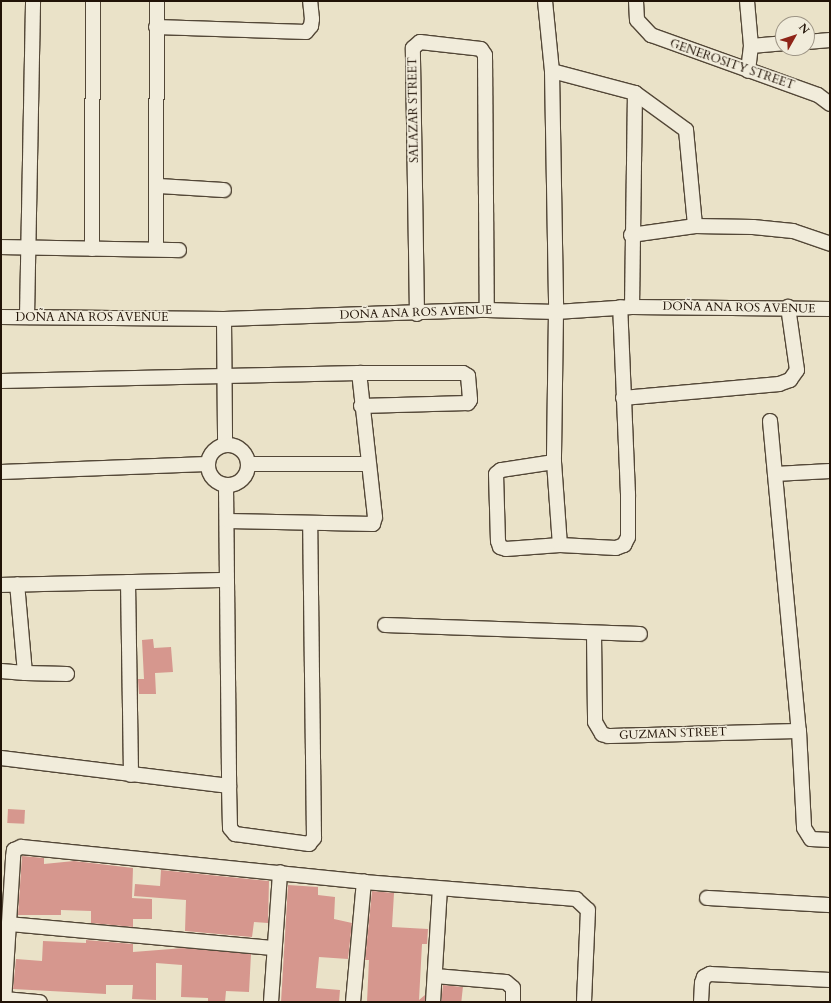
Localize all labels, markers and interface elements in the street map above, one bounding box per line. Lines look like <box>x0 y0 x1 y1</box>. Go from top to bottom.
north arrow <box>775 16 815 56</box>
text: N <box>795 20 813 37</box>
street label: GENEROSITY STREET <box>668 37 796 93</box>
street label: SALAZAR STREET <box>406 57 422 163</box>
street label: DOÑA ANA ROS AVENUE <box>663 299 815 317</box>
street label: DOÑA ANA ROS AVENUE <box>339 303 493 323</box>
street label: DOÑA ANA ROS AVENUE <box>16 311 168 325</box>
street label: GUZMAN STREET <box>619 725 727 743</box>

